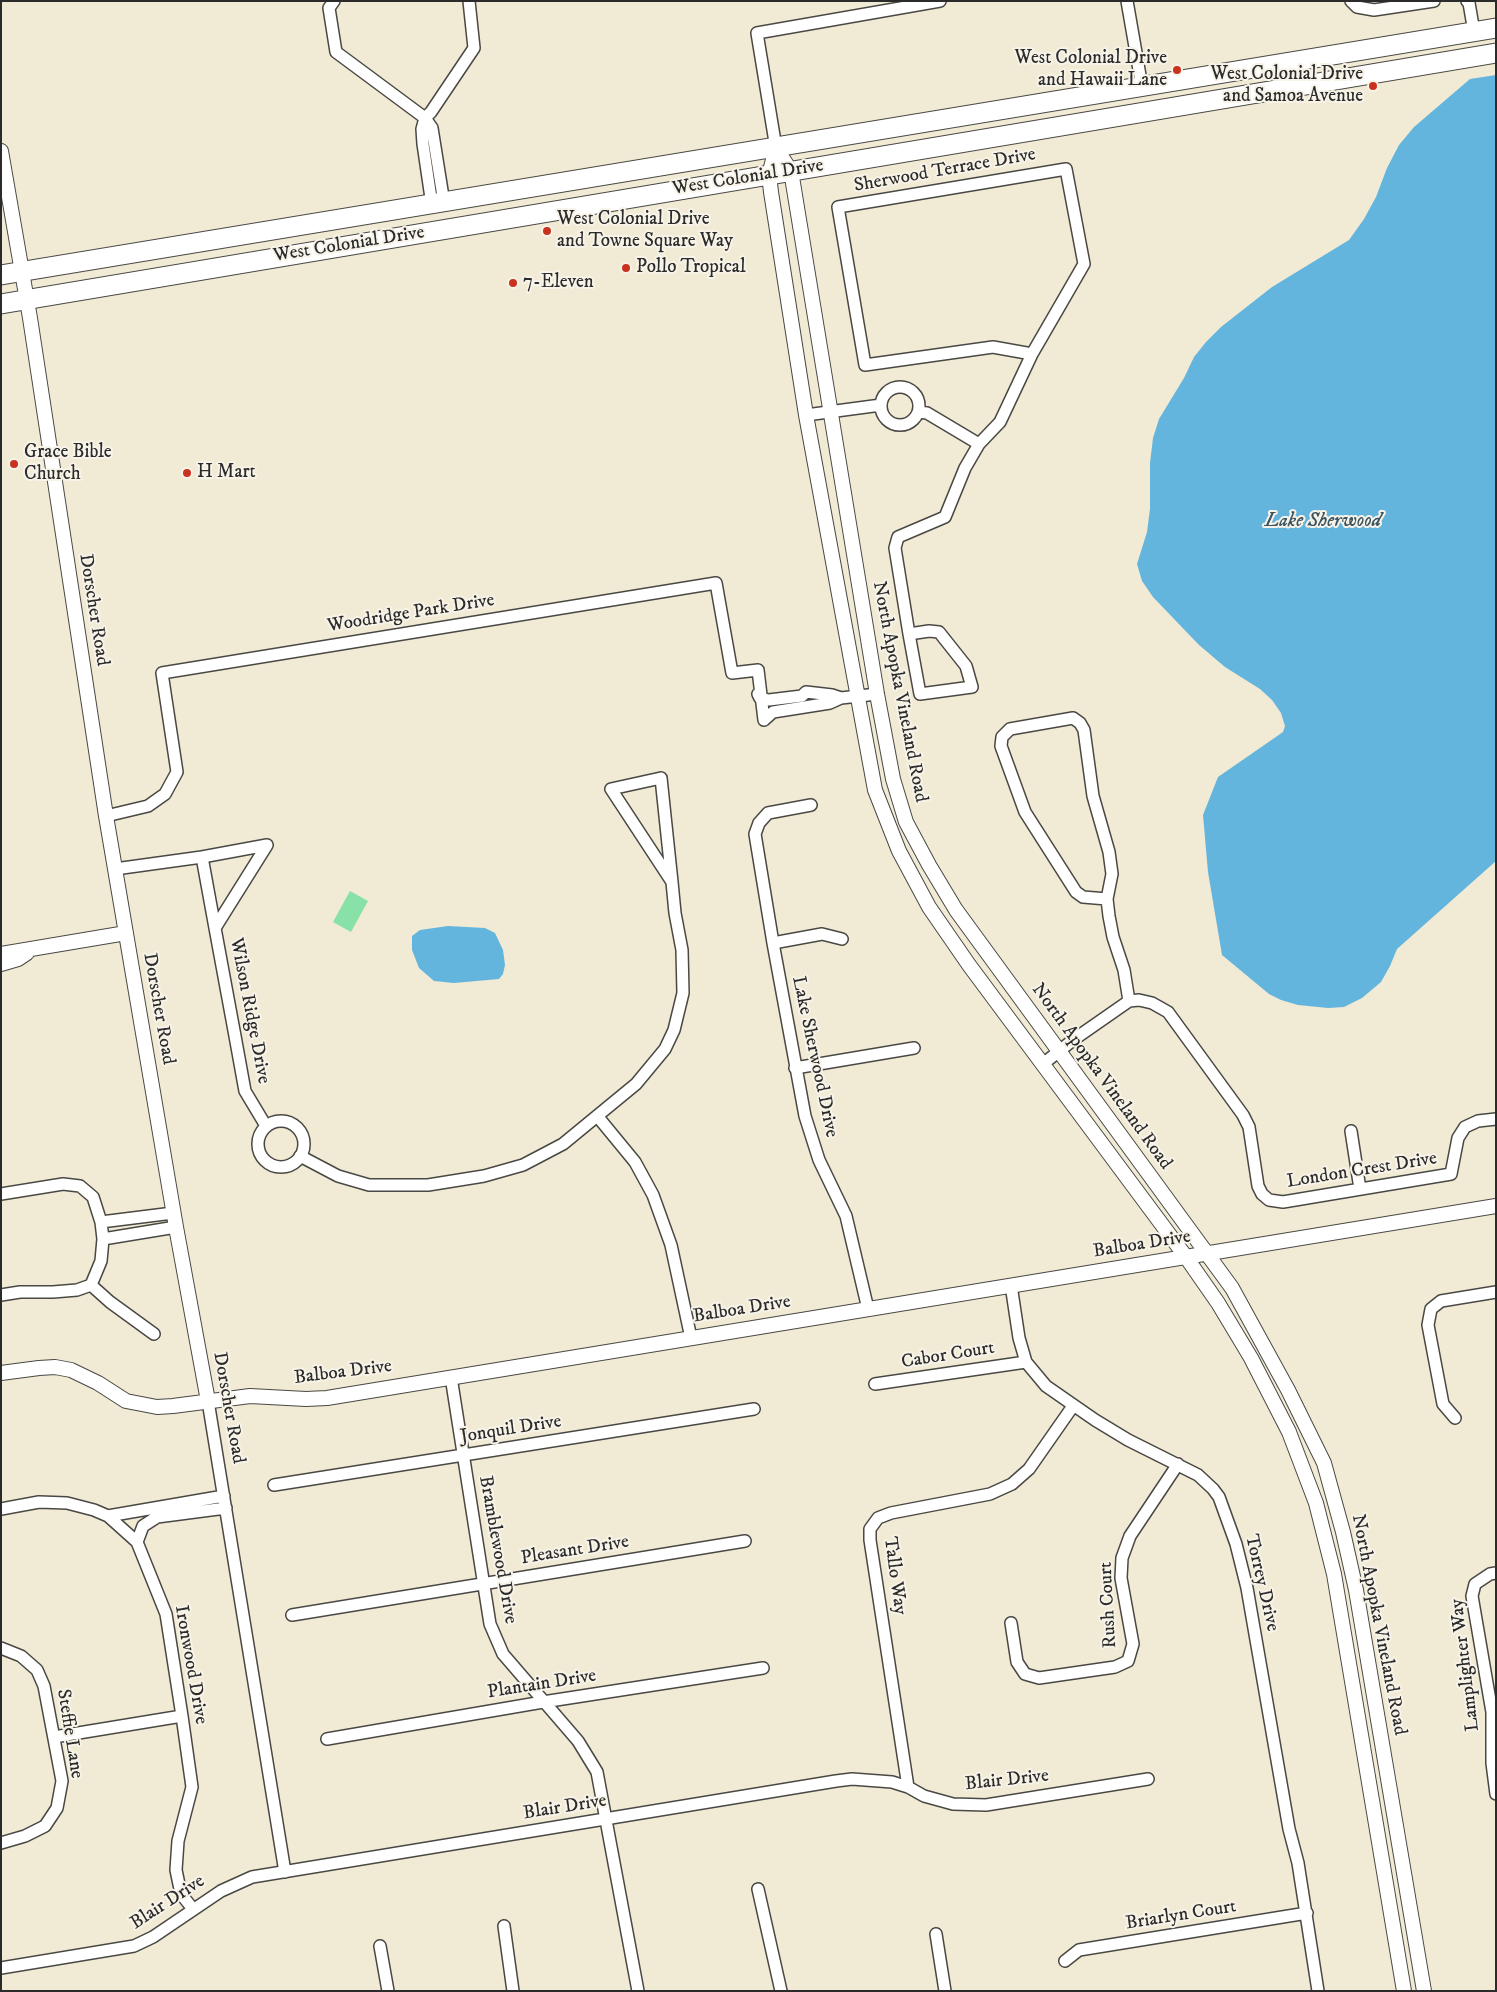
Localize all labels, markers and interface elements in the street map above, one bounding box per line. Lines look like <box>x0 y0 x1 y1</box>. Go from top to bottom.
place label: West Colonial Drive and Hawaii Lane <box>1014 48 1167 92</box>
marker: West Colonial Drive and Hawaii Lane <box>1171 64 1183 76</box>
place label: West Colonial Drive and Samoa Avenue <box>1210 64 1363 108</box>
marker: West Colonial Drive and Samoa Avenue <box>1367 80 1379 92</box>
street label: Sherwood Terrace Drive <box>852 144 1038 198</box>
street label: West Colonial Drive <box>671 155 825 201</box>
place label: West Colonial Drive and Towne Square Way <box>557 209 733 253</box>
street label: West Colonial Drive <box>272 222 426 268</box>
marker: West Colonial Drive and Towne Square Way <box>541 225 553 237</box>
place label: Pollo Tropical <box>636 257 746 279</box>
marker: Pollo Tropical <box>620 262 632 274</box>
place label: 7-Eleven <box>523 272 594 294</box>
marker: 7-Eleven <box>507 277 519 289</box>
place label: Grace Bible Church <box>24 442 112 486</box>
marker: Grace Bible Church <box>8 458 20 470</box>
place label: H Mart <box>197 462 256 484</box>
marker: H Mart <box>181 467 193 479</box>
water label: Lake Sherwood <box>1265 510 1381 534</box>
street label: Dorscher Road <box>73 552 113 668</box>
street label: North Apopka Vineland Road <box>866 580 932 804</box>
street label: Woodridge Park Drive <box>326 590 496 638</box>
street label: Wilson Ridge Drive <box>224 936 274 1086</box>
street label: Dorscher Road <box>137 951 179 1067</box>
street label: Lake Sherwood Drive <box>786 974 842 1140</box>
street label: North Apopka Vineland Road <box>1026 979 1176 1175</box>
street label: London Crest Drive <box>1285 1148 1439 1194</box>
street label: Balboa Drive <box>1092 1226 1192 1264</box>
street label: Balboa Drive <box>692 1291 792 1329</box>
street label: Cabor Court <box>900 1337 996 1375</box>
street label: Dorscher Road <box>207 1350 249 1466</box>
street label: Balboa Drive <box>293 1356 393 1390</box>
street label: Jonquil Drive <box>459 1411 563 1449</box>
street label: Bramblewood Drive <box>473 1474 521 1626</box>
street label: North Apopka Vineland Road <box>1345 1513 1411 1737</box>
street label: Pleasant Drive <box>519 1531 631 1571</box>
street label: Torrey Drive <box>1239 1532 1283 1634</box>
street label: Tallo Way <box>877 1535 911 1617</box>
street label: Rush Court <box>1095 1561 1123 1649</box>
street label: Lamplighter Way <box>1447 1597 1485 1733</box>
street label: Ironwood Drive <box>168 1604 212 1726</box>
street label: Plantain Drive <box>486 1665 598 1705</box>
street label: Steffie Lane <box>51 1688 87 1780</box>
street label: Blair Drive <box>964 1765 1050 1797</box>
street label: Blair Drive <box>522 1790 608 1826</box>
street label: Blair Drive <box>127 1871 209 1935</box>
street label: Briarlyn Court <box>1124 1896 1238 1936</box>

